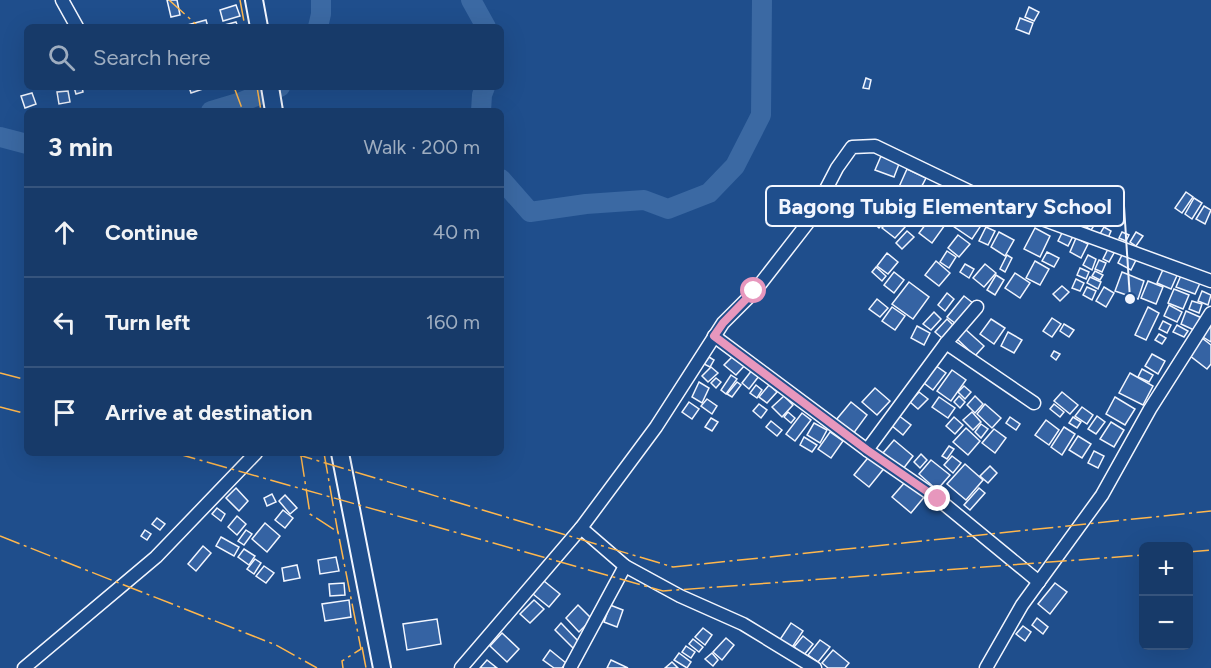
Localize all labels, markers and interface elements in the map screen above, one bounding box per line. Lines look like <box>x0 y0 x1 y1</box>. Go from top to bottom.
search box <box>24 24 504 90</box>
icon: search <box>45 41 78 74</box>
text: Search here <box>93 44 211 71</box>
text: 3 min <box>48 131 113 163</box>
text: Walk · 200 m <box>364 135 480 159</box>
callout: Bagong Tubig Elementary School <box>766 186 1124 226</box>
text: Bagong Tubig Elementary School <box>778 193 1112 220</box>
icon: ahead <box>48 216 81 249</box>
text: Continue <box>105 219 198 246</box>
text: 40 m <box>433 220 480 244</box>
route start <box>740 277 766 303</box>
icon: left <box>48 306 81 339</box>
text: Turn left <box>105 309 191 336</box>
text: 160 m <box>426 310 480 334</box>
icon: arrive <box>48 396 81 429</box>
text: Arrive at destination <box>105 399 313 426</box>
route end <box>924 485 950 511</box>
map controls <box>1139 542 1193 650</box>
button: + <box>1139 542 1193 596</box>
button: − <box>1139 596 1193 650</box>

